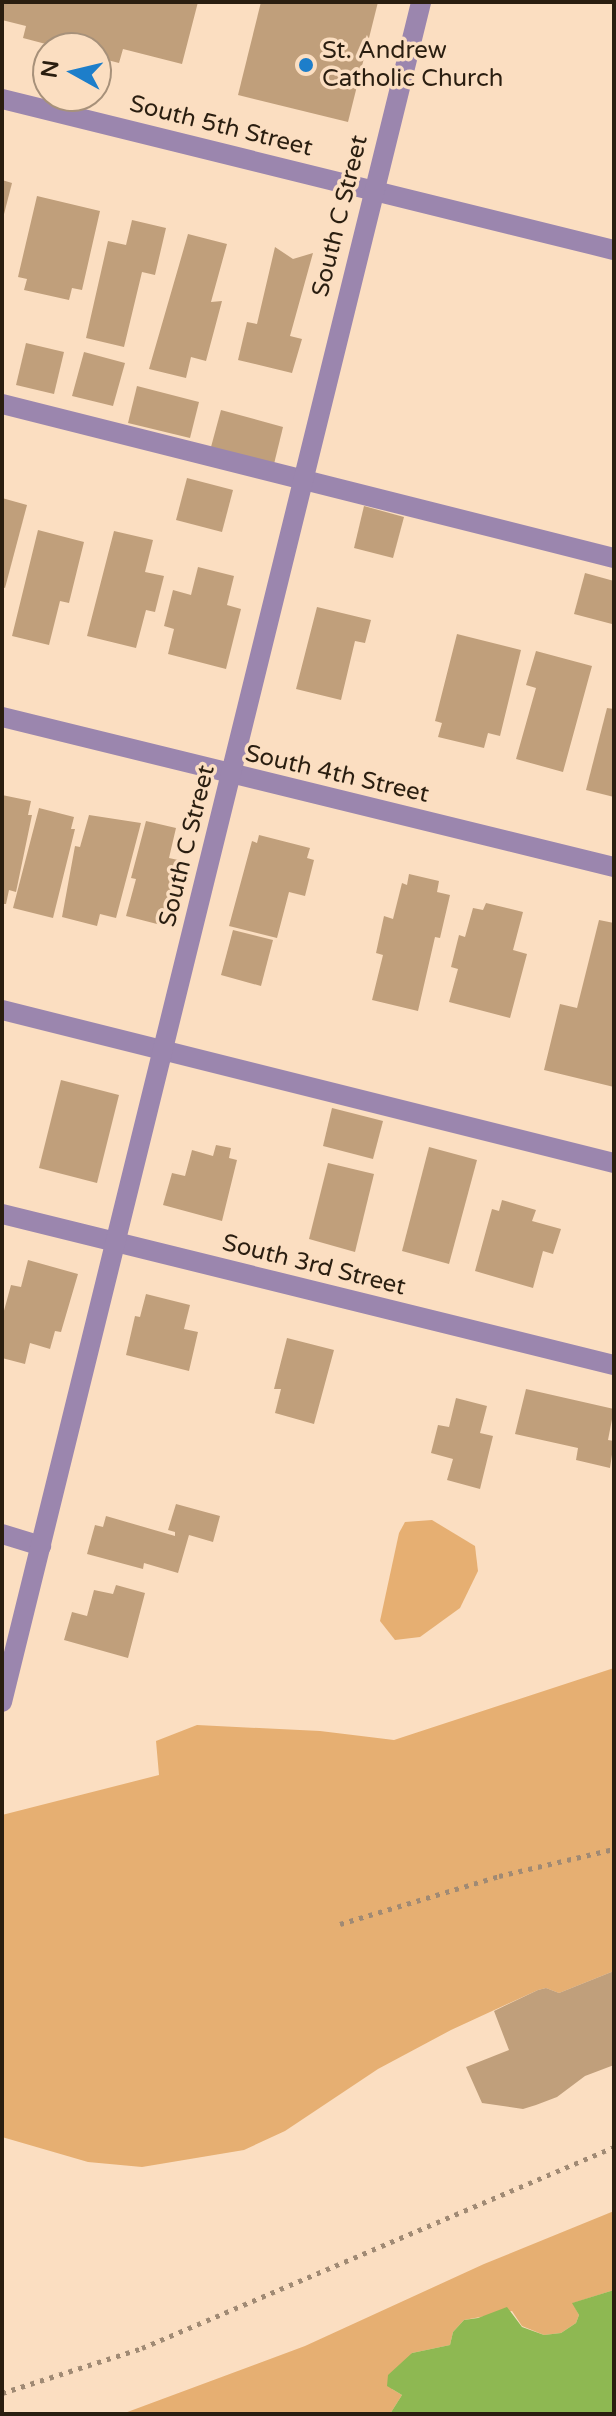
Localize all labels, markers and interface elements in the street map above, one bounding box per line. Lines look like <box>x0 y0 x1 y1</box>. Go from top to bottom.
north arrow <box>32 32 112 112</box>
place label: St. Andrew Catholic Church <box>322 37 503 93</box>
marker: St. Andrew Catholic Church <box>297 56 315 74</box>
text: N <box>36 58 64 80</box>
street label: South 5th Street <box>126 89 316 163</box>
street label: South C Street <box>306 132 374 300</box>
street label: South 4th Street <box>242 739 432 809</box>
street label: South C Street <box>153 762 221 930</box>
street label: South 3rd Street <box>219 1228 409 1302</box>

